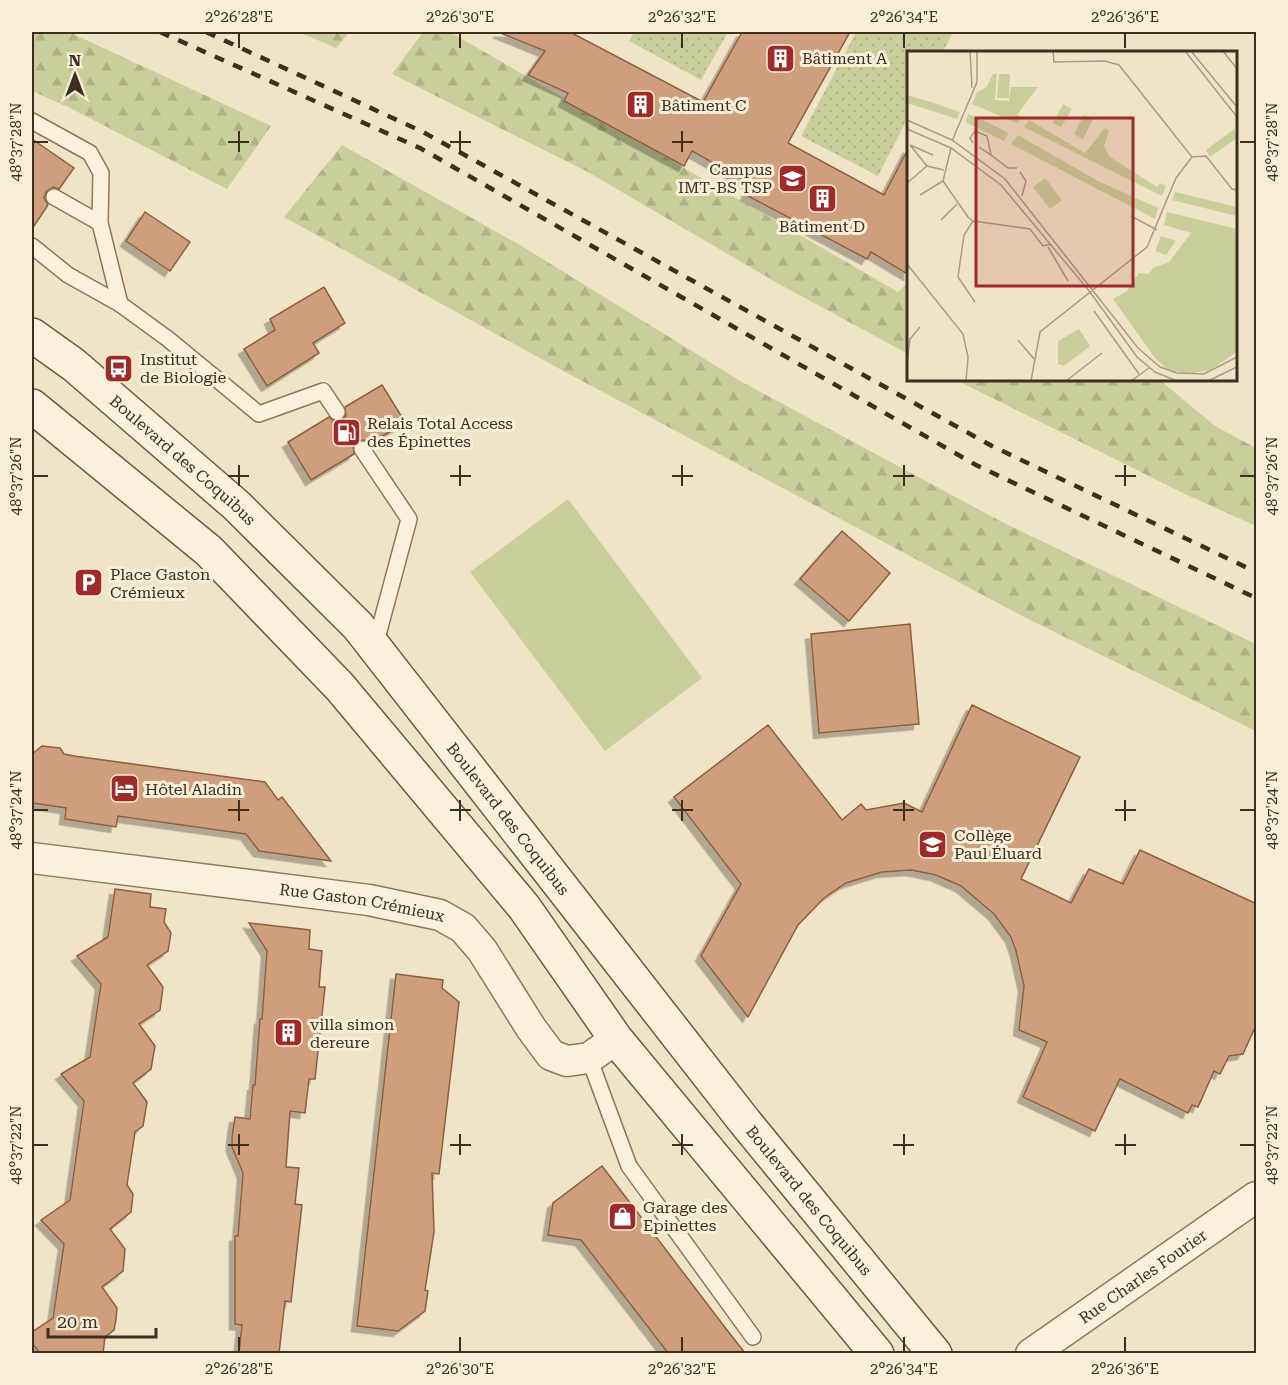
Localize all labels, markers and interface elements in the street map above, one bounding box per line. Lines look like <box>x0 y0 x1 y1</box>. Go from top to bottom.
text: 2°26'28"E <box>205 8 273 26</box>
text: 2°26'30"E <box>426 8 494 26</box>
text: 2°26'32"E <box>648 8 716 26</box>
text: 2°26'34"E <box>870 8 938 26</box>
text: 2°26'36"E <box>1091 8 1159 26</box>
building icon: Bâtiment A <box>765 42 797 74</box>
north arrow <box>45 45 105 105</box>
place label: Bâtiment A <box>802 49 888 68</box>
text: N <box>69 51 81 70</box>
inset map <box>907 51 1237 381</box>
building icon: Bâtiment C <box>624 89 656 121</box>
place label: Bâtiment C <box>661 96 746 115</box>
text: 48°37'28"N <box>7 102 25 182</box>
text: 48°37'28"N <box>1263 102 1281 182</box>
place label: Campus IMT-BS TSP <box>678 160 772 197</box>
school or university icon: Campus IMT-BS TSP <box>777 162 809 194</box>
building icon: Bâtiment D <box>806 182 838 214</box>
place label: Bâtiment D <box>779 217 865 236</box>
place label: Institut de Biologie <box>140 350 227 387</box>
bus stop icon: Institut de Biologie <box>103 352 135 384</box>
street label: Boulevard des Coquibus <box>106 391 260 529</box>
place label: Relais Total Access des Épinettes <box>367 414 513 451</box>
fuel station icon: Relais Total Access des Épinettes <box>330 416 362 448</box>
text: 48°37'26"N <box>7 436 25 516</box>
text: 48°37'26"N <box>1263 436 1281 516</box>
place label: Place Gaston Crémieux <box>110 565 210 602</box>
parking icon: Place Gaston Crémieux <box>73 567 105 599</box>
street label: Boulevard des Coquibus <box>443 739 574 899</box>
text: 48°37'24"N <box>7 770 25 850</box>
text: 48°37'24"N <box>1263 770 1281 850</box>
hotel icon: Hôtel Aladin <box>108 773 140 805</box>
place label: Hôtel Aladin <box>145 780 242 799</box>
place label: Collège Paul Éluard <box>954 826 1042 863</box>
school or university icon: Collège Paul Éluard <box>917 828 949 860</box>
street label: Rue Gaston Crémieux <box>278 880 447 926</box>
place label: villa simon dereure <box>310 1015 394 1052</box>
building icon: villa simon dereure <box>273 1017 305 1049</box>
text: 48°37'22"N <box>7 1105 25 1185</box>
text: 48°37'22"N <box>1263 1105 1281 1185</box>
street label: Boulevard des Coquibus <box>742 1122 876 1280</box>
place label: Garage des Epinettes <box>643 1198 728 1235</box>
shop icon: Garage des Epinettes <box>606 1200 638 1232</box>
street label: Rue Charles Fourier <box>1075 1225 1211 1328</box>
scale bar <box>48 1301 156 1339</box>
text: 20 m <box>57 1311 98 1332</box>
text: 2°26'28"E <box>205 1360 273 1378</box>
text: 2°26'30"E <box>426 1360 494 1378</box>
text: 2°26'32"E <box>648 1360 716 1378</box>
text: 2°26'34"E <box>870 1360 938 1378</box>
text: 2°26'36"E <box>1091 1360 1159 1378</box>

